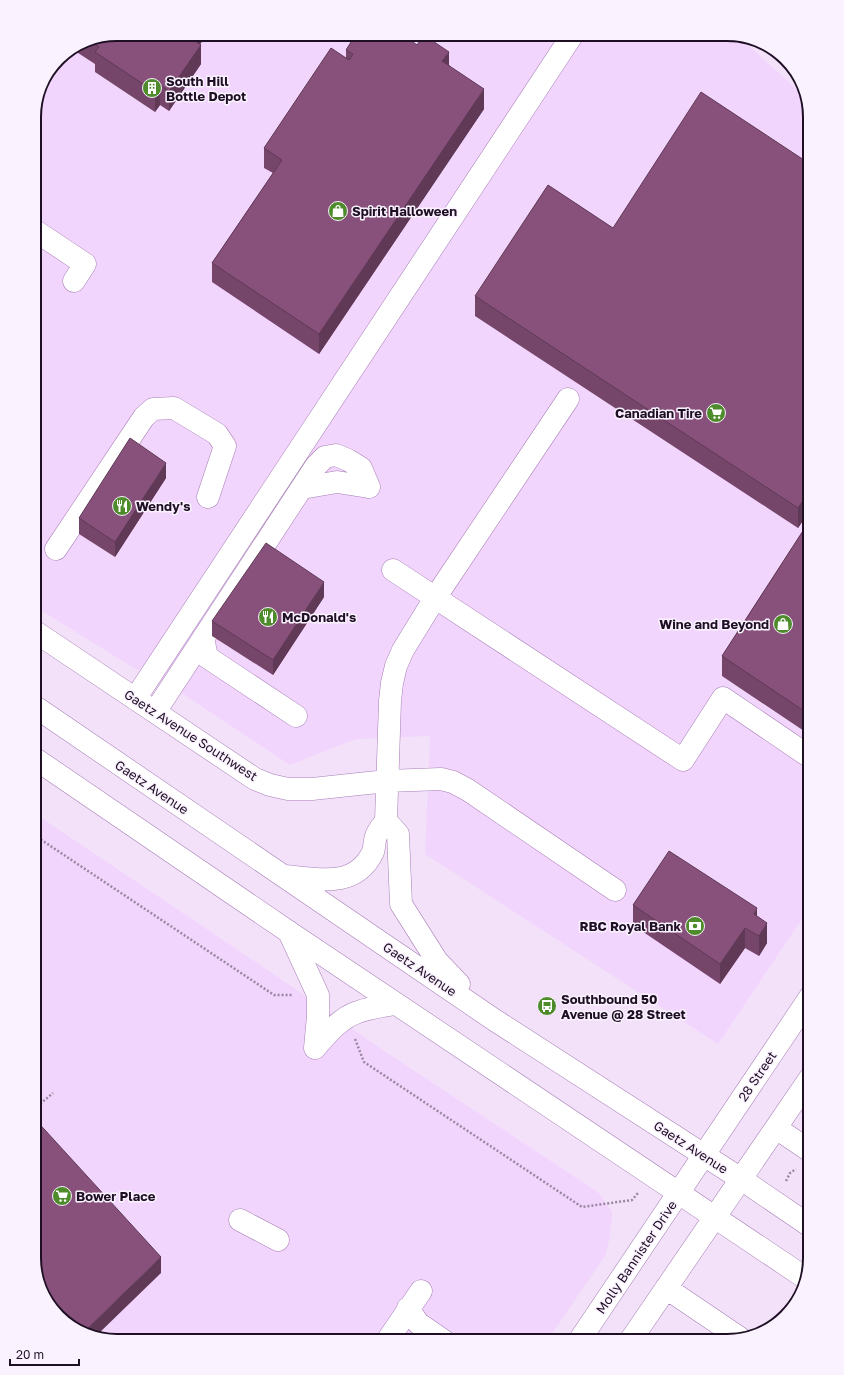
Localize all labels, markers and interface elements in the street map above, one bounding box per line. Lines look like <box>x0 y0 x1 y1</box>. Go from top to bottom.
place label: South Hill Bottle Depot <box>166 73 246 104</box>
building icon: South Hill Bottle Depot <box>141 77 163 99</box>
shop icon: Spirit Halloween <box>327 200 349 222</box>
place label: Spirit Halloween <box>352 203 457 219</box>
supermarket icon: Canadian Tire <box>705 402 727 424</box>
place label: Canadian Tire <box>615 405 702 421</box>
restaurant icon: Wendy's <box>111 495 133 517</box>
place label: Wendy's <box>136 498 191 514</box>
restaurant icon: McDonald's <box>257 606 279 628</box>
place label: McDonald's <box>282 609 356 625</box>
shop icon: Wine and Beyond <box>772 613 794 635</box>
place label: Wine and Beyond <box>659 616 769 632</box>
street label: Gaetz Avenue Southwest <box>121 686 261 784</box>
street label: Gaetz Avenue <box>112 757 192 817</box>
bank icon: RBC Royal Bank <box>684 915 706 937</box>
place label: RBC Royal Bank <box>579 918 681 934</box>
street label: Gaetz Avenue <box>380 939 460 999</box>
place label: Southbound 50 Avenue @ 28 Street <box>561 991 686 1022</box>
bus stop icon: Southbound 50 Avenue @ 28 Street <box>536 995 558 1017</box>
street label: 28 Street <box>734 1048 780 1104</box>
street label: Gaetz Avenue <box>651 1117 731 1177</box>
supermarket icon: Bower Place <box>51 1185 73 1207</box>
place label: Bower Place <box>76 1188 156 1204</box>
street label: Molly Bannister Drive <box>592 1197 680 1317</box>
scale bar <box>10 1341 79 1367</box>
text: 20 m <box>16 1347 44 1362</box>

